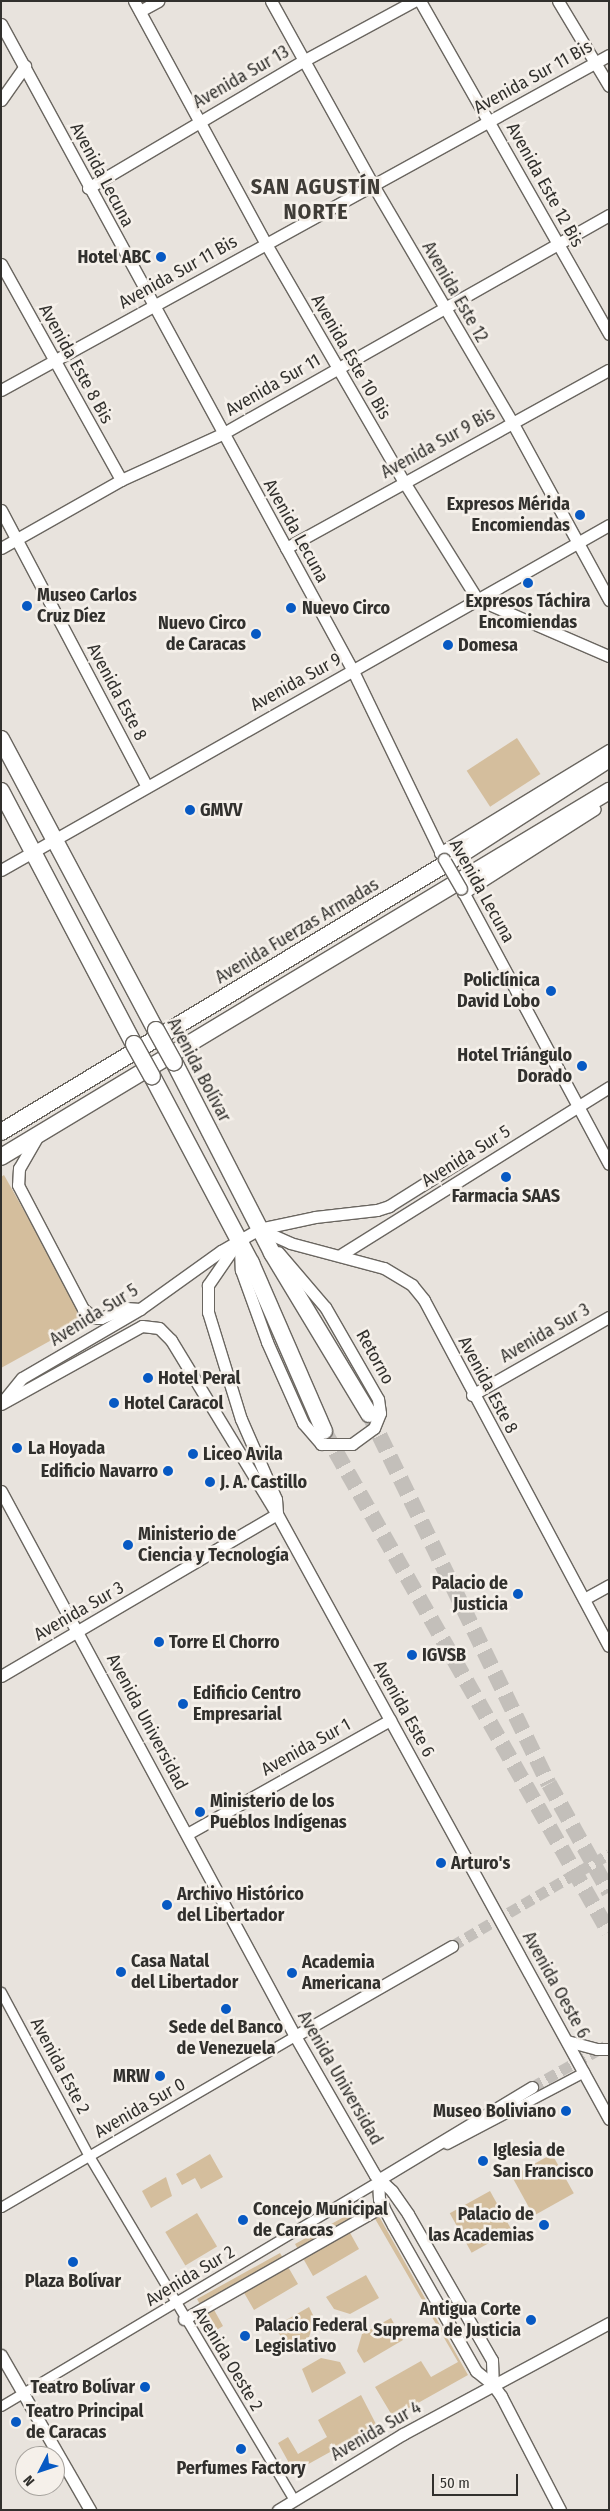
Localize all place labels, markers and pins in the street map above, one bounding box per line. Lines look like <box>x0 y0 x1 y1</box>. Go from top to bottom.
place label: Hotel ABC <box>77 246 151 268</box>
marker: Hotel ABC <box>155 251 167 263</box>
place label: Expresos Mérida Encomiendas <box>447 494 570 536</box>
marker: Expresos Mérida Encomiendas <box>574 509 586 521</box>
marker: Expresos Táchira Encomiendas <box>522 577 534 589</box>
place label: Museo Carlos Cruz Díez <box>37 585 137 628</box>
place label: Expresos Táchira Encomiendas <box>466 591 590 634</box>
place label: Nuevo Circo <box>302 597 390 619</box>
marker: Museo Carlos Cruz Díez <box>21 600 33 612</box>
marker: Nuevo Circo <box>284 601 298 615</box>
place label: Nuevo Circo de Caracas <box>158 613 246 656</box>
marker: Nuevo Circo de Caracas <box>250 628 262 640</box>
place label: Domesa <box>458 634 518 656</box>
marker: Domesa <box>442 639 454 651</box>
place label: GMVV <box>200 799 242 821</box>
marker: GMVV <box>184 804 196 816</box>
place label: Policlínica David Lobo <box>457 970 540 1012</box>
marker: Policlínica David Lobo <box>544 984 558 998</box>
place label: Hotel Triángulo Dorado <box>457 1045 572 1088</box>
marker: Hotel Triángulo Dorado <box>576 1060 588 1072</box>
marker: Farmacia SAAS <box>500 1171 512 1183</box>
place label: Farmacia SAAS <box>452 1185 560 1207</box>
place label: Hotel Peral <box>158 1367 240 1389</box>
marker: Hotel Peral <box>142 1372 154 1384</box>
place label: Hotel Caracol <box>124 1392 223 1414</box>
marker: Hotel Caracol <box>108 1397 120 1409</box>
place label: La Hoyada <box>28 1437 105 1459</box>
marker: La Hoyada <box>10 1441 24 1455</box>
place label: Liceo Avila <box>203 1443 283 1465</box>
marker: Liceo Avila <box>187 1448 199 1460</box>
place label: Edificio Navarro <box>41 1460 158 1482</box>
marker: Edificio Navarro <box>162 1465 174 1477</box>
place label: J. A. Castillo <box>220 1471 307 1493</box>
marker: J. A. Castillo <box>204 1476 216 1488</box>
place label: Ministerio de Ciencia y Tecnología <box>138 1524 289 1566</box>
marker: Ministerio de Ciencia y Tecnología <box>122 1539 134 1551</box>
place label: Palacio de Justicia <box>432 1573 508 1616</box>
marker: Palacio de Justicia <box>512 1588 524 1600</box>
place label: Torre El Chorro <box>169 1631 280 1653</box>
marker: Torre El Chorro <box>153 1636 165 1648</box>
place label: IGVSB <box>422 1644 466 1666</box>
marker: IGVSB <box>406 1649 418 1661</box>
place label: Edificio Centro Empresarial <box>193 1683 301 1726</box>
marker: Edificio Centro Empresarial <box>177 1698 189 1710</box>
place label: Ministerio de los Pueblos Indígenas <box>210 1791 347 1834</box>
marker: Ministerio de los Pueblos Indígenas <box>194 1806 206 1818</box>
place label: Arturo's <box>451 1852 510 1874</box>
marker: Arturo's <box>435 1857 447 1869</box>
place label: Archivo Histórico del Libertador <box>177 1884 304 1926</box>
marker: Archivo Histórico del Libertador <box>161 1899 173 1911</box>
place label: Casa Natal del Libertador <box>131 1951 238 1994</box>
place label: Academia Americana <box>302 1952 381 1995</box>
marker: Casa Natal del Libertador <box>115 1966 127 1978</box>
marker: Academia Americana <box>286 1967 298 1979</box>
marker: Sede del Banco de Venezuela <box>220 2003 232 2015</box>
place label: Sede del Banco de Venezuela <box>169 2017 283 2060</box>
place label: MRW <box>113 2065 150 2087</box>
marker: MRW <box>154 2070 166 2082</box>
place label: Museo Boliviano <box>433 2100 556 2122</box>
marker: Museo Boliviano <box>560 2105 572 2117</box>
place label: Iglesia de San Francisco <box>493 2140 594 2182</box>
marker: Iglesia de San Francisco <box>477 2155 489 2167</box>
place label: Concejo Municipal de Caracas <box>253 2199 388 2242</box>
place label: Palacio de las Academias <box>428 2204 534 2246</box>
marker: Concejo Municipal de Caracas <box>237 2214 249 2226</box>
marker: Palacio de las Academias <box>538 2219 550 2231</box>
marker: Plaza Bolívar <box>67 2256 79 2268</box>
place label: Plaza Bolívar <box>25 2270 121 2292</box>
place label: Antigua Corte Suprema de Justicia <box>373 2299 521 2342</box>
marker: Antigua Corte Suprema de Justicia <box>525 2314 537 2326</box>
place label: Palacio Federal Legislativo <box>255 2315 367 2358</box>
marker: Palacio Federal Legislativo <box>239 2330 251 2342</box>
place label: Teatro Bolívar <box>31 2376 135 2398</box>
marker: Teatro Bolívar <box>139 2381 151 2393</box>
place label: Teatro Principal de Caracas <box>26 2401 143 2444</box>
marker: Teatro Principal de Caracas <box>10 2416 22 2428</box>
marker: Perfumes Factory <box>235 2443 247 2455</box>
place label: Perfumes Factory <box>176 2457 306 2479</box>

